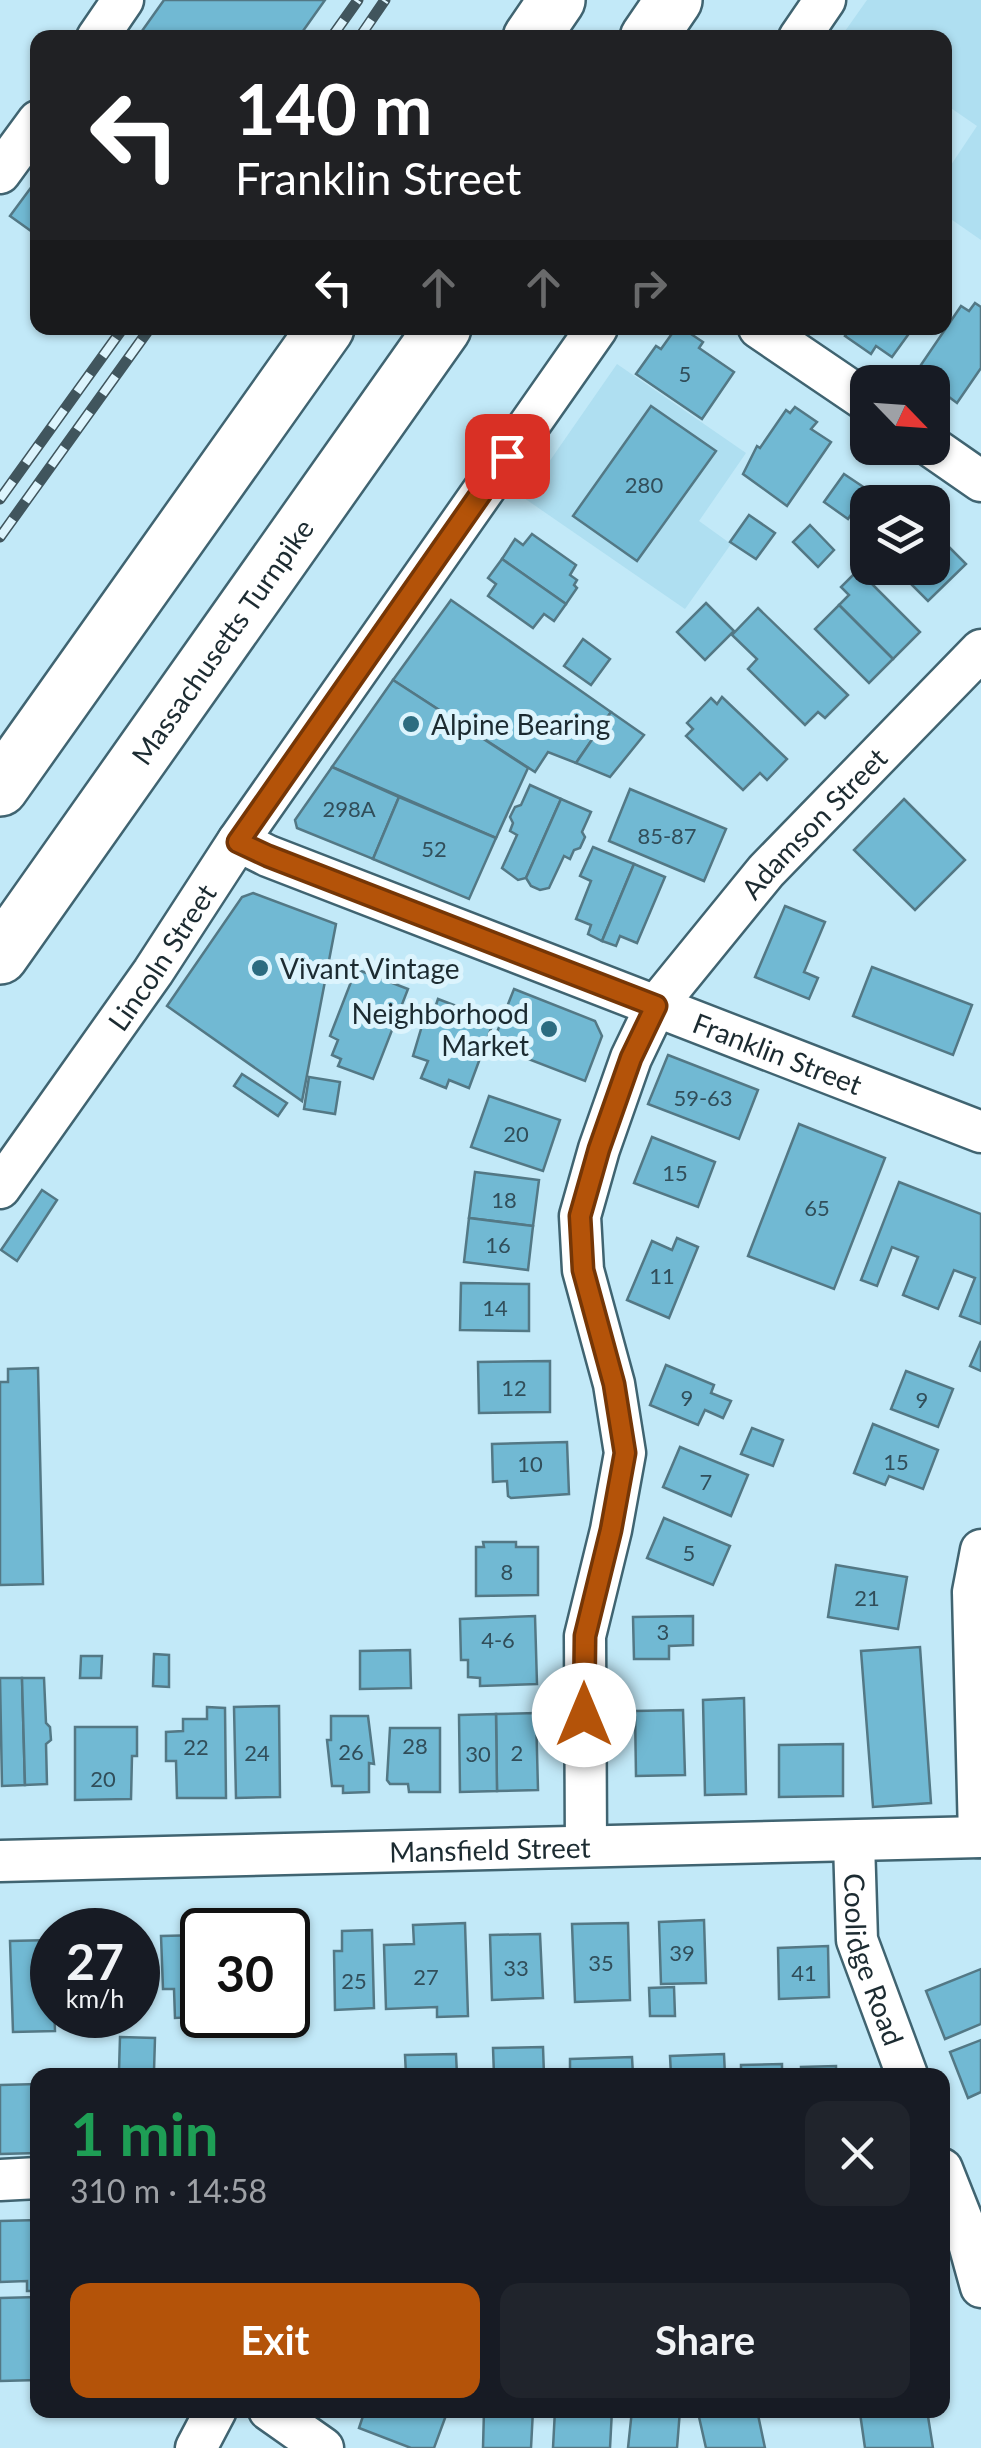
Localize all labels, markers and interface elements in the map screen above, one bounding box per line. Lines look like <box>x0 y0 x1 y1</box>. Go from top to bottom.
text: 140 m <box>235 66 432 150</box>
icon: left <box>70 70 200 200</box>
text: Franklin Street <box>235 151 521 205</box>
icon: left <box>306 260 361 315</box>
icon: ahead <box>411 260 466 315</box>
icon: ahead <box>516 260 571 315</box>
icon: right <box>621 260 676 315</box>
house number: 5 <box>679 360 691 387</box>
north arrow <box>850 365 950 465</box>
map controls <box>850 365 950 585</box>
pin <box>465 414 550 499</box>
icon: arrive <box>480 429 535 484</box>
house number: 280 <box>625 471 663 498</box>
button: layers <box>850 485 950 585</box>
street label: Massachusetts Turnpike <box>124 512 320 771</box>
place label: Alpine Bearing <box>431 707 610 741</box>
marker: Alpine Bearing <box>400 713 422 735</box>
street label: Adamson Street <box>734 741 894 905</box>
house number: 298A <box>322 795 376 822</box>
house number: 85-87 <box>637 822 697 849</box>
house number: 52 <box>421 835 447 862</box>
street label: Lincoln Street <box>100 877 223 1037</box>
place label: Vivant Vintage <box>280 951 460 985</box>
marker: Vivant Vintage <box>249 957 271 979</box>
place label: Neighborhood Market <box>352 996 529 1062</box>
street label: Franklin Street <box>688 1005 867 1101</box>
marker: Neighborhood Market <box>538 1018 560 1040</box>
house number: 59-63 <box>673 1084 733 1111</box>
house number: 20 <box>503 1120 529 1147</box>
house number: 15 <box>662 1159 688 1186</box>
house number: 18 <box>491 1186 517 1213</box>
house number: 65 <box>804 1194 830 1221</box>
house number: 16 <box>485 1231 511 1258</box>
house number: 11 <box>649 1262 675 1289</box>
house number: 14 <box>482 1294 508 1321</box>
house number: 12 <box>501 1374 527 1401</box>
house number: 9 <box>681 1384 693 1411</box>
house number: 9 <box>916 1386 928 1413</box>
house number: 15 <box>883 1448 909 1475</box>
house number: 10 <box>517 1450 543 1477</box>
house number: 7 <box>700 1468 712 1495</box>
house number: 5 <box>683 1539 695 1566</box>
house number: 8 <box>501 1558 513 1585</box>
house number: 21 <box>854 1584 880 1611</box>
house number: 3 <box>657 1618 669 1645</box>
house number: 4-6 <box>481 1626 515 1653</box>
position arrow <box>532 1663 636 1767</box>
house number: 28 <box>402 1732 428 1759</box>
house number: 22 <box>183 1733 209 1760</box>
house number: 26 <box>338 1738 364 1765</box>
house number: 24 <box>244 1739 270 1766</box>
house number: 2 <box>511 1739 523 1766</box>
house number: 30 <box>465 1740 491 1767</box>
house number: 20 <box>90 1765 116 1792</box>
street label: Mansfield Street <box>389 1830 591 1868</box>
street label: Coolidge Road <box>838 1873 911 2050</box>
speed limit sign: 30 <box>180 1908 310 2038</box>
text: 27 <box>66 1931 124 1991</box>
house number: 39 <box>669 1939 695 1966</box>
house number: 35 <box>588 1949 614 1976</box>
house number: 33 <box>503 1954 529 1981</box>
house number: 41 <box>791 1959 817 1986</box>
house number: 27 <box>413 1963 439 1990</box>
house number: 25 <box>341 1967 367 1994</box>
text: km/h <box>66 1983 124 2013</box>
text: 1 min <box>70 2097 219 2169</box>
button: close <box>805 2101 910 2206</box>
text: 310 m · 14:58 <box>70 2171 267 2210</box>
button: Exit <box>70 2283 480 2398</box>
button: Share <box>500 2283 910 2398</box>

